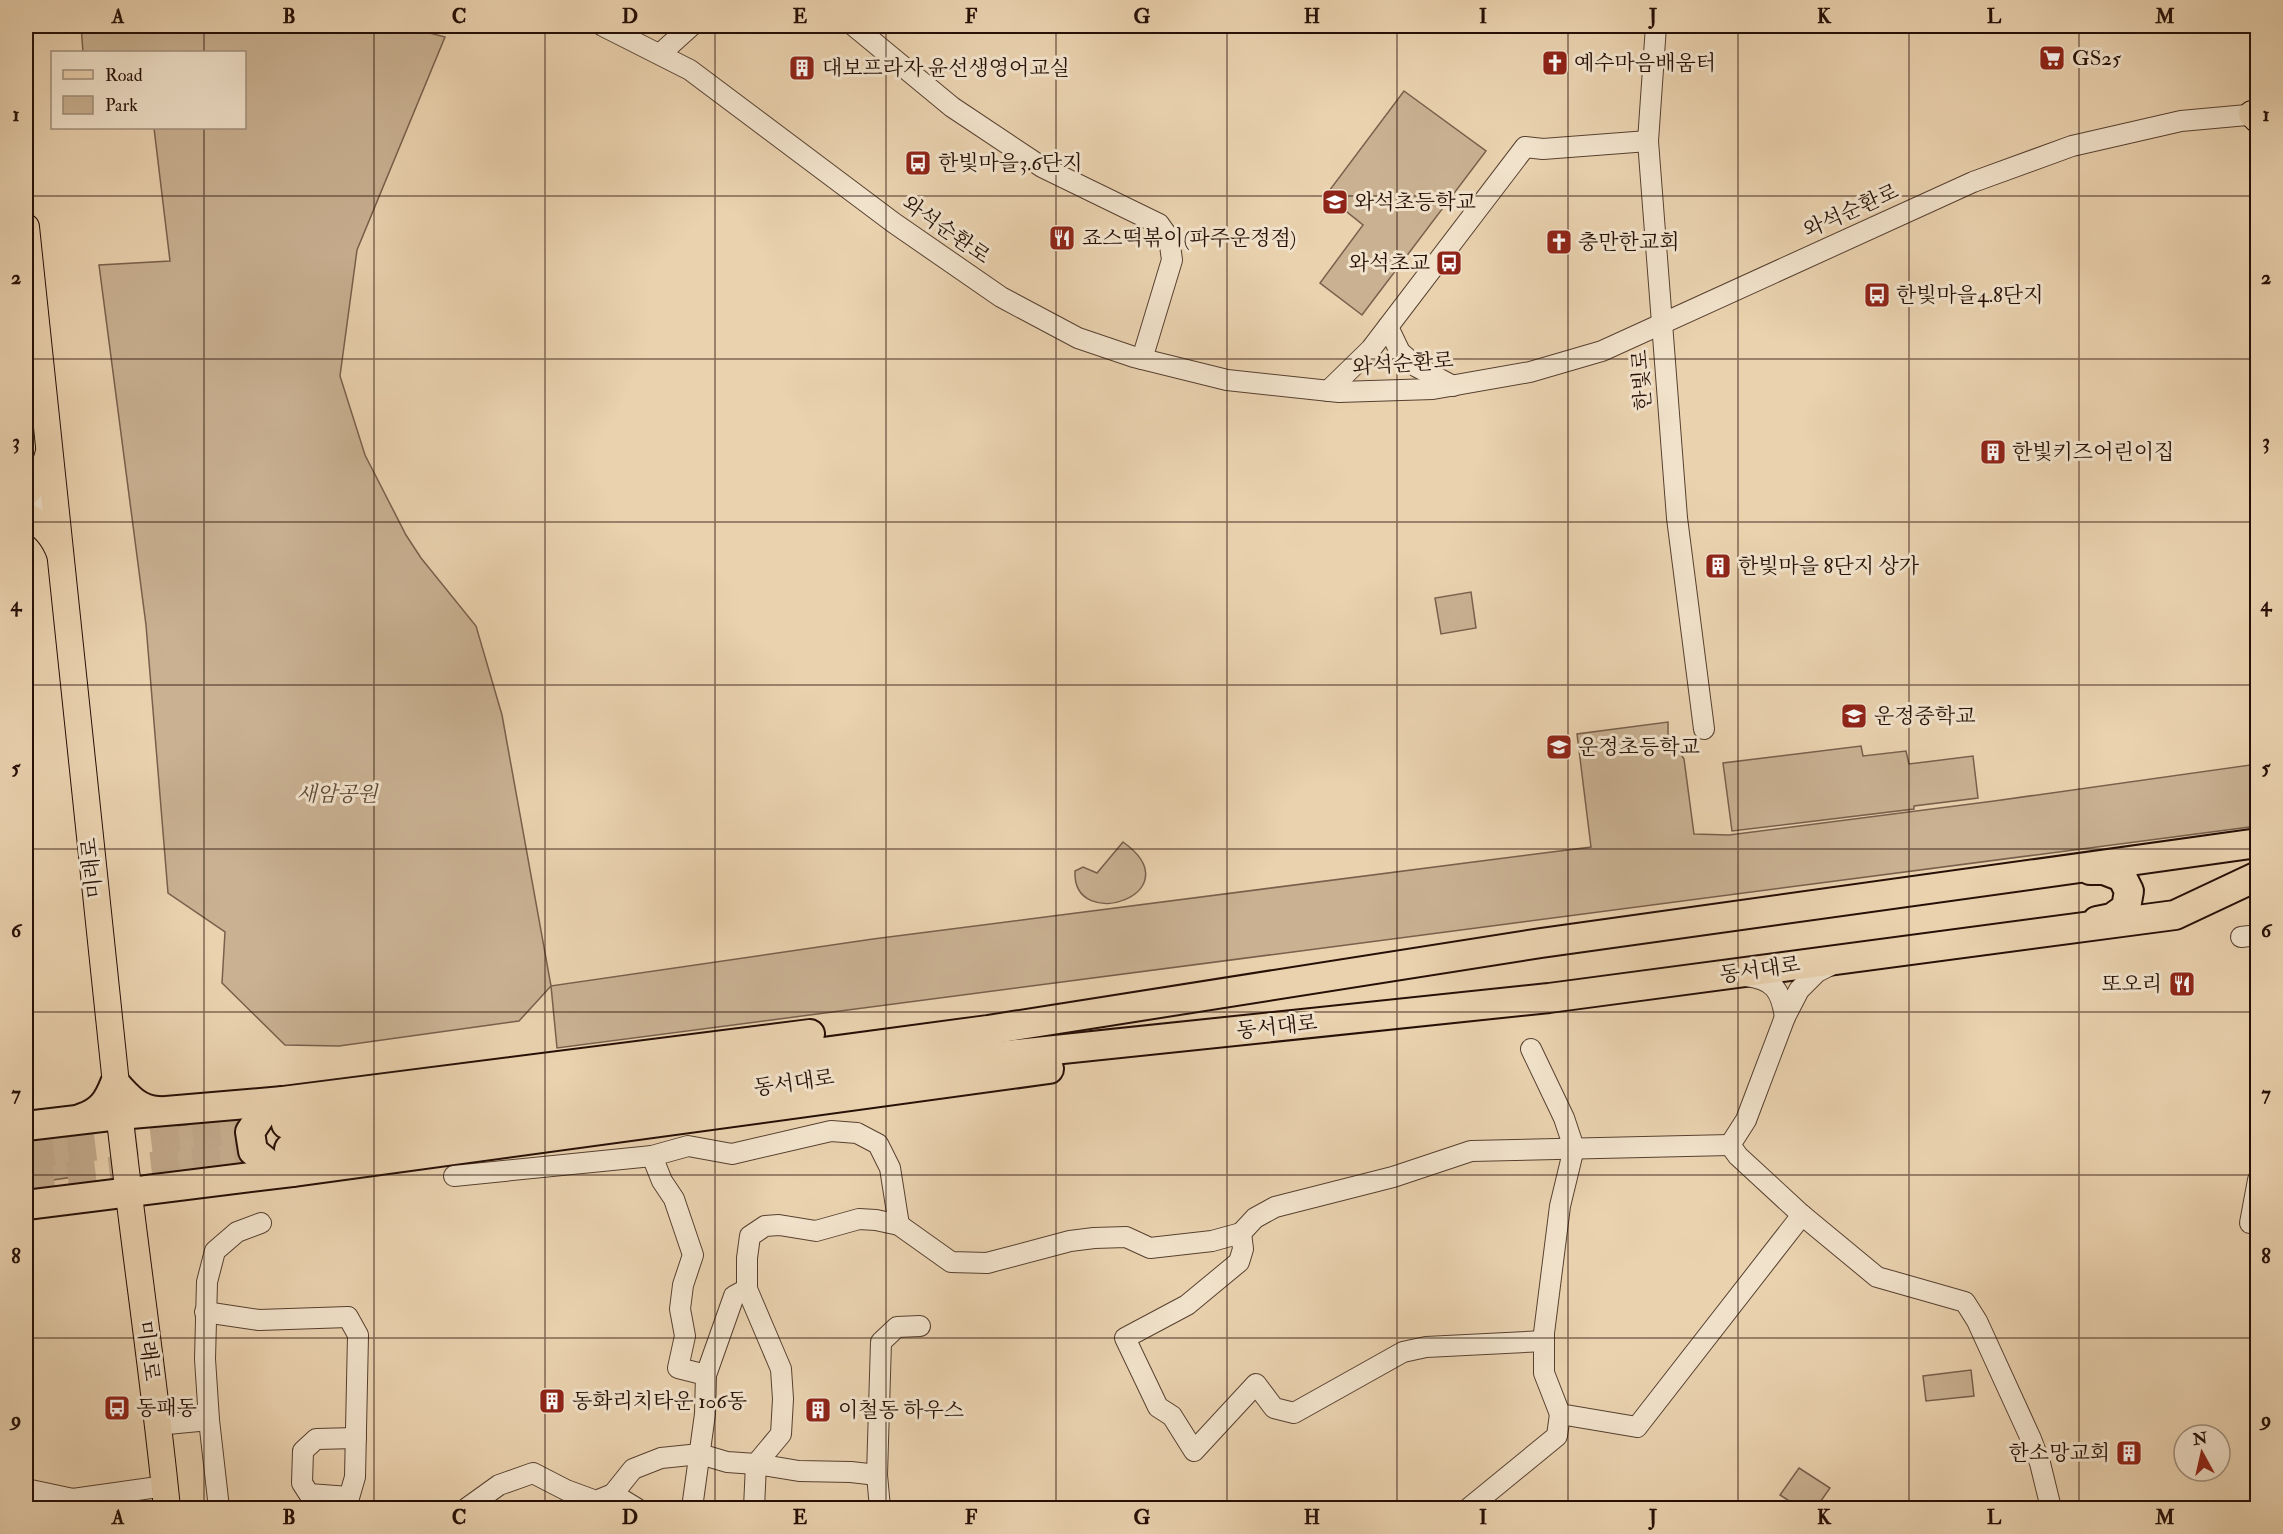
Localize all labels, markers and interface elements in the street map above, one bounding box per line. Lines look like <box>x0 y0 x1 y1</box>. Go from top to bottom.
text: A <box>111 4 125 29</box>
text: B <box>282 4 296 29</box>
text: C <box>452 4 466 29</box>
text: D <box>622 4 638 29</box>
text: E <box>793 4 808 29</box>
text: F <box>965 4 978 29</box>
text: G <box>1134 4 1151 29</box>
text: H <box>1304 4 1320 29</box>
text: I <box>1479 4 1487 29</box>
text: J <box>1648 4 1657 29</box>
text: K <box>1817 4 1832 29</box>
text: L <box>1987 4 2002 29</box>
text: M <box>2154 4 2175 29</box>
supermarket icon: GS25 <box>2037 43 2067 73</box>
place label: GS25 <box>2072 45 2122 72</box>
church icon: 예수마음배움터 <box>1540 48 1570 78</box>
place label: 예수마음배움터 <box>1574 50 1716 77</box>
legend <box>51 51 246 129</box>
building icon: 대보프라자 윤선생영어교실 <box>787 53 817 83</box>
place label: 대보프라자 윤선생영어교실 <box>822 55 1070 82</box>
text: Road <box>105 64 143 87</box>
text: Park <box>105 94 138 117</box>
text: 1 <box>12 102 20 127</box>
text: 1 <box>2262 102 2270 127</box>
bus stop icon: 한빛마을3.6단지 <box>903 148 933 178</box>
place label: 한빛마을3.6단지 <box>938 150 1082 177</box>
street label: 와석순환로 <box>1799 178 1903 244</box>
school or university icon: 와석초등학교 <box>1320 187 1350 217</box>
place label: 와석초등학교 <box>1354 189 1476 216</box>
street label: 와석순환로 <box>897 190 995 270</box>
restaurant icon: 죠스떡볶이(파주운정점) <box>1047 223 1077 253</box>
place label: 죠스떡볶이(파주운정점) <box>1082 225 1296 252</box>
church icon: 충만한교회 <box>1544 227 1574 257</box>
place label: 충만한교회 <box>1578 229 1679 256</box>
bus stop icon: 와석초교 <box>1434 248 1464 278</box>
place label: 와석초교 <box>1349 250 1430 277</box>
text: 2 <box>11 265 21 290</box>
text: 2 <box>2261 265 2271 290</box>
bus stop icon: 한빛마을4.8단지 <box>1862 280 1892 310</box>
place label: 한빛마을4.8단지 <box>1896 282 2043 309</box>
street label: 와석순환로 <box>1351 347 1455 381</box>
street label: 한빛로 <box>1626 349 1658 411</box>
text: 3 <box>12 429 20 454</box>
text: 3 <box>2262 429 2270 454</box>
building icon: 한빛키즈어린이집 <box>1978 437 2008 467</box>
place label: 한빛키즈어린이집 <box>2012 439 2174 466</box>
building icon: 한빛마을 8단지 상가 <box>1703 551 1733 581</box>
place label: 한빛마을 8단지 상가 <box>1738 553 1920 580</box>
text: 4 <box>10 592 23 617</box>
text: 4 <box>2260 592 2273 617</box>
school or university icon: 운정중학교 <box>1839 701 1869 731</box>
place label: 운정중학교 <box>1874 703 1975 730</box>
school or university icon: 운정초등학교 <box>1544 732 1574 762</box>
place label: 운정초등학교 <box>1578 734 1700 761</box>
text: 5 <box>12 755 22 780</box>
text: 5 <box>2262 755 2272 780</box>
park label: 새암공원 <box>296 781 379 808</box>
street label: 미래로 <box>75 836 109 900</box>
text: 6 <box>11 918 23 943</box>
text: 6 <box>2261 918 2273 943</box>
street label: 동서대로 <box>1718 951 1802 989</box>
restaurant icon: 또오리 <box>2167 969 2197 999</box>
place label: 또오리 <box>2101 971 2162 998</box>
street label: 동서대로 <box>1235 1009 1319 1045</box>
street label: 동서대로 <box>752 1064 836 1102</box>
text: 7 <box>11 1081 21 1106</box>
text: 7 <box>2261 1081 2271 1106</box>
text: 8 <box>11 1244 21 1269</box>
text: 8 <box>2261 1244 2271 1269</box>
street label: 미래로 <box>131 1319 165 1383</box>
building icon: 동화리치타운 106동 <box>537 1386 567 1416</box>
place label: 동화리치타운 106동 <box>572 1388 747 1415</box>
bus stop icon: 동패동 <box>102 1393 132 1423</box>
place label: 동패동 <box>136 1395 197 1422</box>
building icon: 이철동 하우스 <box>803 1395 833 1425</box>
place label: 이철동 하우스 <box>838 1397 964 1424</box>
text: 9 <box>9 1407 21 1432</box>
text: 9 <box>2259 1407 2271 1432</box>
north arrow <box>2172 1423 2232 1483</box>
text: N <box>2191 1428 2209 1450</box>
building icon: 한소망교회 <box>2114 1438 2144 1468</box>
place label: 한소망교회 <box>2009 1440 2110 1467</box>
text: A <box>111 1505 125 1530</box>
text: B <box>282 1505 296 1530</box>
text: C <box>452 1505 466 1530</box>
text: D <box>622 1505 638 1530</box>
text: E <box>793 1505 808 1530</box>
text: F <box>965 1505 978 1530</box>
text: G <box>1134 1505 1151 1530</box>
text: H <box>1304 1505 1320 1530</box>
text: I <box>1479 1505 1487 1530</box>
text: J <box>1648 1505 1657 1530</box>
text: K <box>1817 1505 1832 1530</box>
text: L <box>1987 1505 2002 1530</box>
text: M <box>2154 1505 2175 1530</box>

